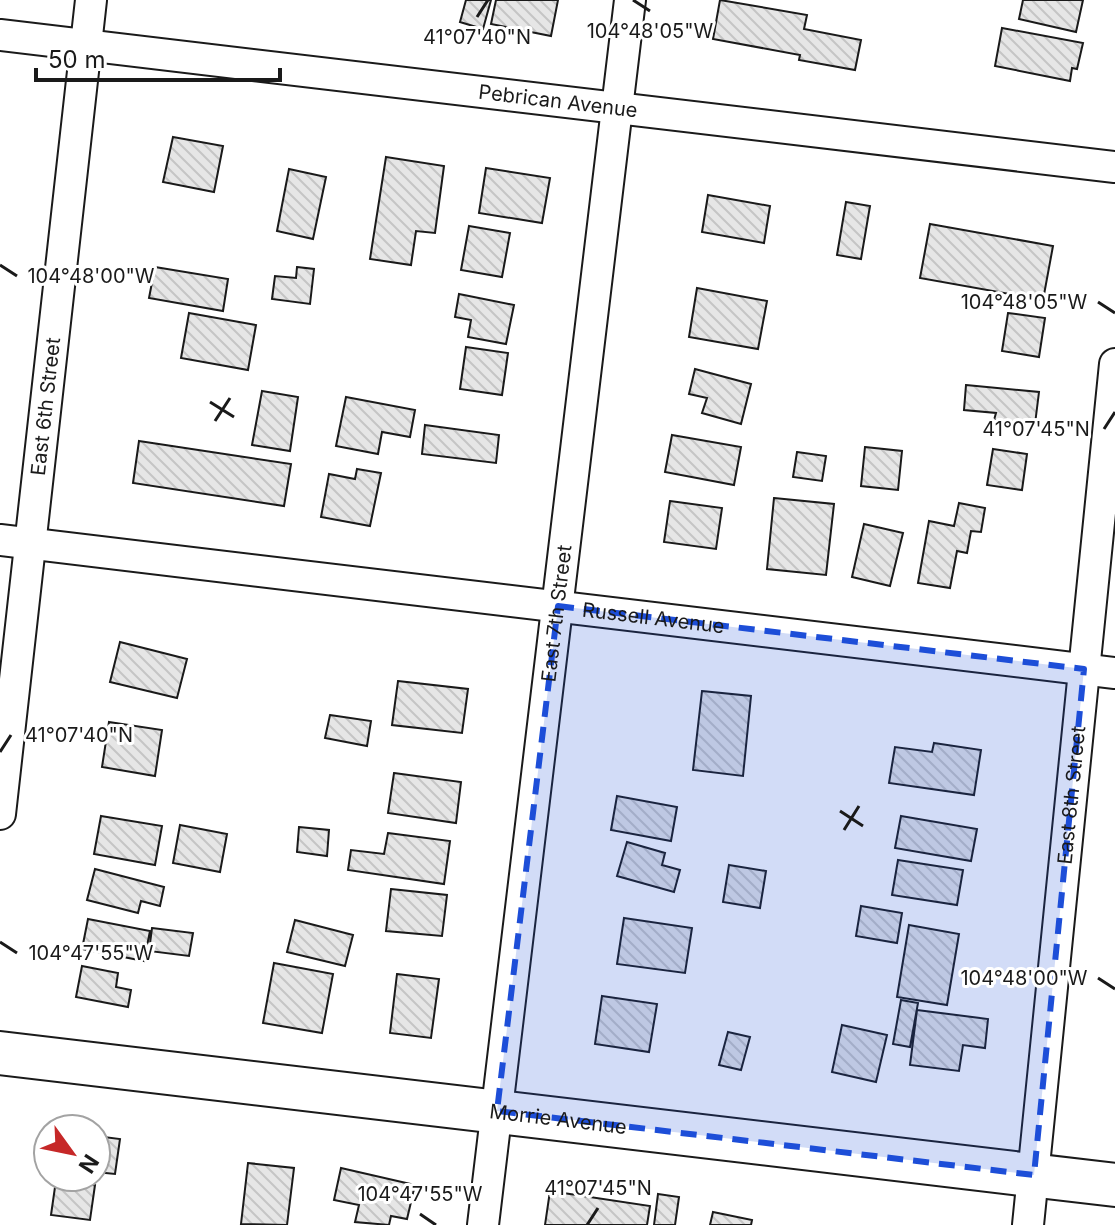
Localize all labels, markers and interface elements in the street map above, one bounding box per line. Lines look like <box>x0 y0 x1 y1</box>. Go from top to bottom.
text: 104°48'05"W <box>587 19 714 43</box>
text: 41°07'40"N <box>423 25 531 49</box>
scale bar <box>36 32 280 82</box>
text: 50 m <box>48 45 106 74</box>
street label: Pebrican Avenue <box>477 80 639 122</box>
text: 104°48'00"W <box>27 264 155 288</box>
text: 104°48'05"W <box>961 290 1088 314</box>
street label: East 6th Street <box>26 336 65 477</box>
text: 41°07'45"N <box>982 417 1090 441</box>
street label: East 7th Street <box>536 543 577 683</box>
street label: Russell Avenue <box>581 598 726 638</box>
text: 41°07'40"N <box>25 723 133 747</box>
street label: East 8th Street <box>1053 724 1090 865</box>
text: 104°47'55"W <box>28 941 154 965</box>
text: 104°48'00"W <box>960 966 1088 990</box>
street label: Morrie Avenue <box>488 1099 628 1139</box>
north arrow <box>32 1113 112 1193</box>
text: N <box>73 1150 104 1178</box>
text: 41°07'45"N <box>544 1176 652 1200</box>
text: 104°47'55"W <box>357 1182 483 1206</box>

